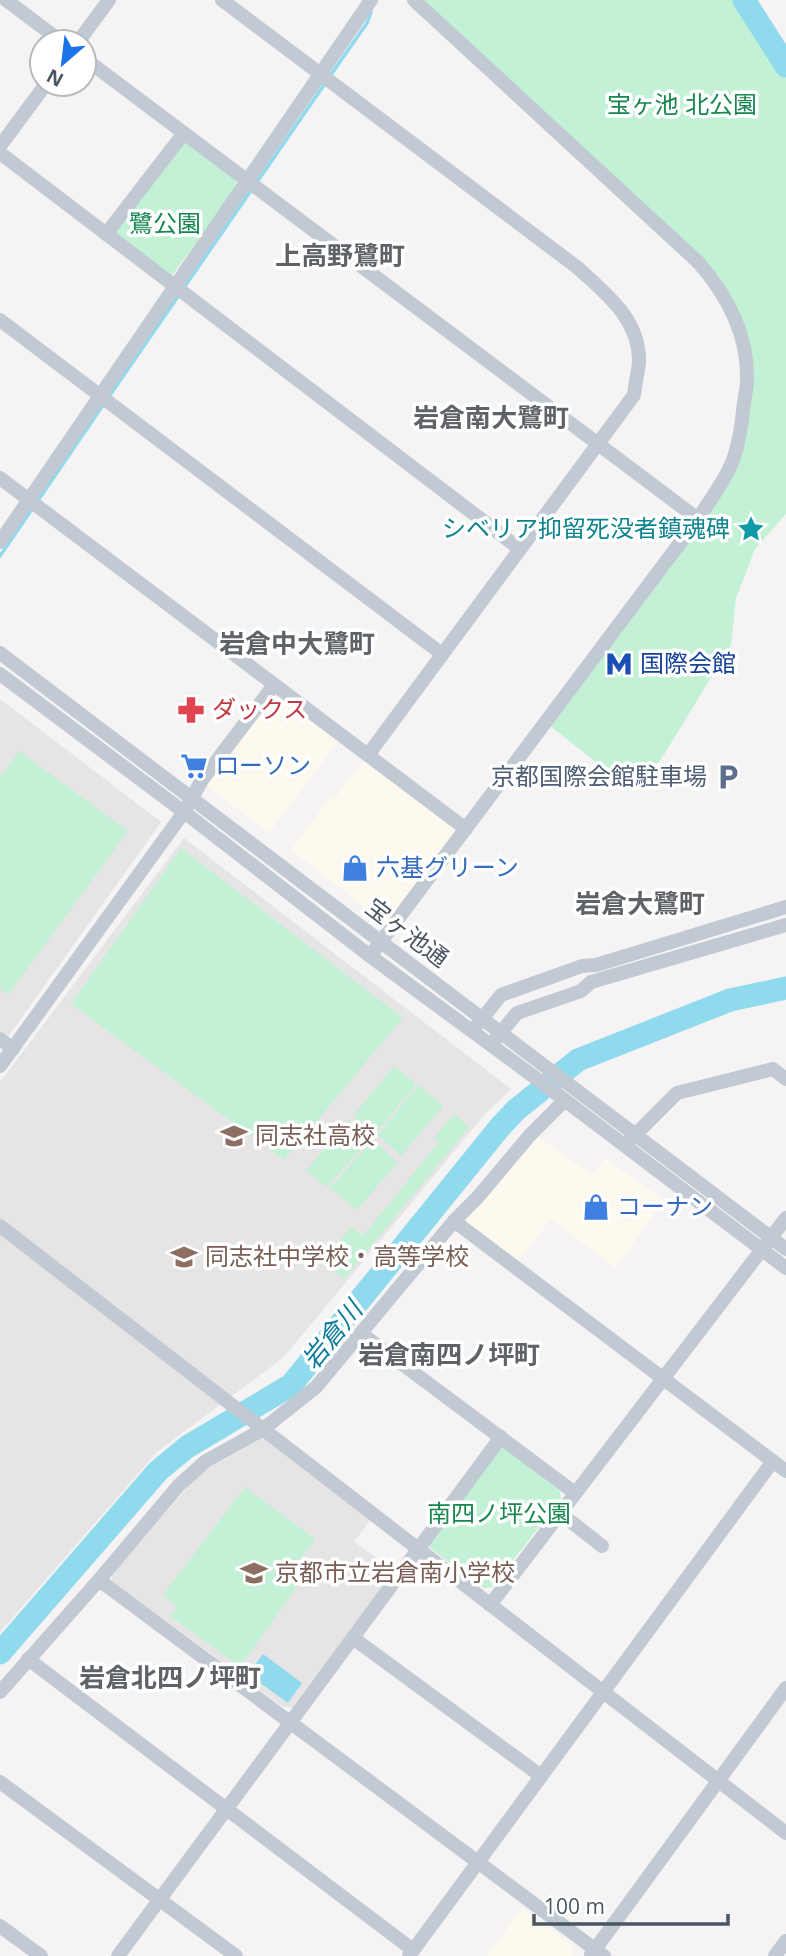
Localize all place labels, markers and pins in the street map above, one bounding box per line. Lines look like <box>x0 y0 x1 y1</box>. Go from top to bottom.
place label: シベリア抑留死没者鎮魂碑 <box>442 511 730 544</box>
place icon: シベリア抑留死没者鎮魂碑 <box>736 514 766 544</box>
place label: 国際会館 <box>640 646 736 679</box>
metro station icon: 国際会館 <box>604 649 634 679</box>
place label: ダックス <box>212 692 307 725</box>
pharmacy icon: ダックス <box>176 695 206 725</box>
place label: ローソン <box>215 748 311 781</box>
supermarket icon: ローソン <box>179 751 209 781</box>
place label: 京都国際会館駐車場 <box>491 759 707 792</box>
parking icon: 京都国際会館駐車場 <box>713 762 743 792</box>
place label: 六基グリーン <box>376 850 519 883</box>
shop icon: 六基グリーン <box>340 853 370 883</box>
place label: 同志社高校 <box>255 1118 375 1151</box>
school or university icon: 同志社高校 <box>219 1121 249 1151</box>
place label: コーナン <box>617 1189 713 1222</box>
shop icon: コーナン <box>581 1192 611 1222</box>
place label: 同志社中学校・高等学校 <box>205 1239 469 1272</box>
school or university icon: 同志社中学校・高等学校 <box>169 1242 199 1272</box>
place label: 京都市立岩倉南小学校 <box>275 1555 515 1588</box>
school or university icon: 京都市立岩倉南小学校 <box>239 1558 269 1588</box>

